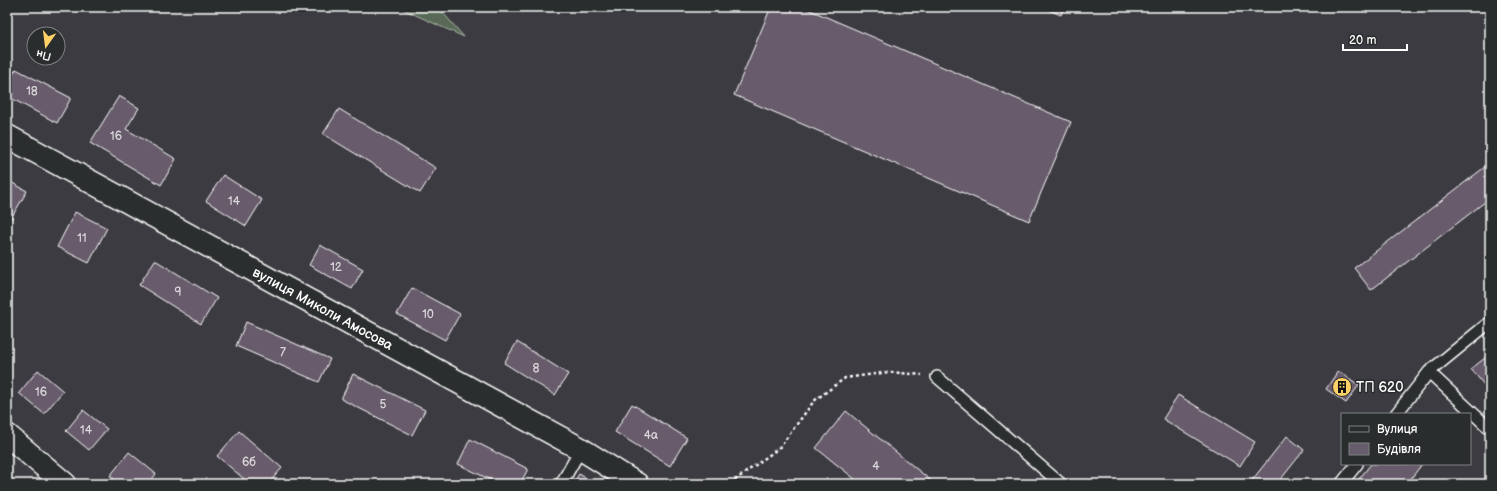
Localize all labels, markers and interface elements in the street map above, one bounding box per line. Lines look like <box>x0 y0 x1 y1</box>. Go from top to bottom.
north arrow <box>26 26 66 66</box>
scale bar <box>1343 26 1407 52</box>
text: 20 m <box>1349 33 1376 48</box>
text: Пн <box>35 47 52 63</box>
house number: 18 <box>26 84 38 99</box>
house number: 16 <box>110 129 122 144</box>
house number: 14 <box>228 194 241 209</box>
house number: 11 <box>77 231 87 246</box>
house number: 12 <box>330 260 342 275</box>
street label: вулиця Миколи Амосова <box>250 264 397 354</box>
house number: 9 <box>175 285 182 300</box>
house number: 10 <box>422 307 434 322</box>
house number: 7 <box>280 345 286 360</box>
house number: 8 <box>533 361 540 376</box>
building icon: ТП 620 <box>1331 376 1353 398</box>
place label: ТП 620 <box>1356 379 1403 396</box>
house number: 16 <box>35 385 47 400</box>
house number: 5 <box>380 397 387 412</box>
legend <box>1341 413 1471 465</box>
text: Вулиця <box>1377 422 1418 437</box>
house number: 14 <box>80 423 93 438</box>
house number: 4а <box>644 428 658 443</box>
text: Будівля <box>1377 442 1421 457</box>
house number: 6б <box>242 455 256 470</box>
house number: 4 <box>872 459 880 474</box>

